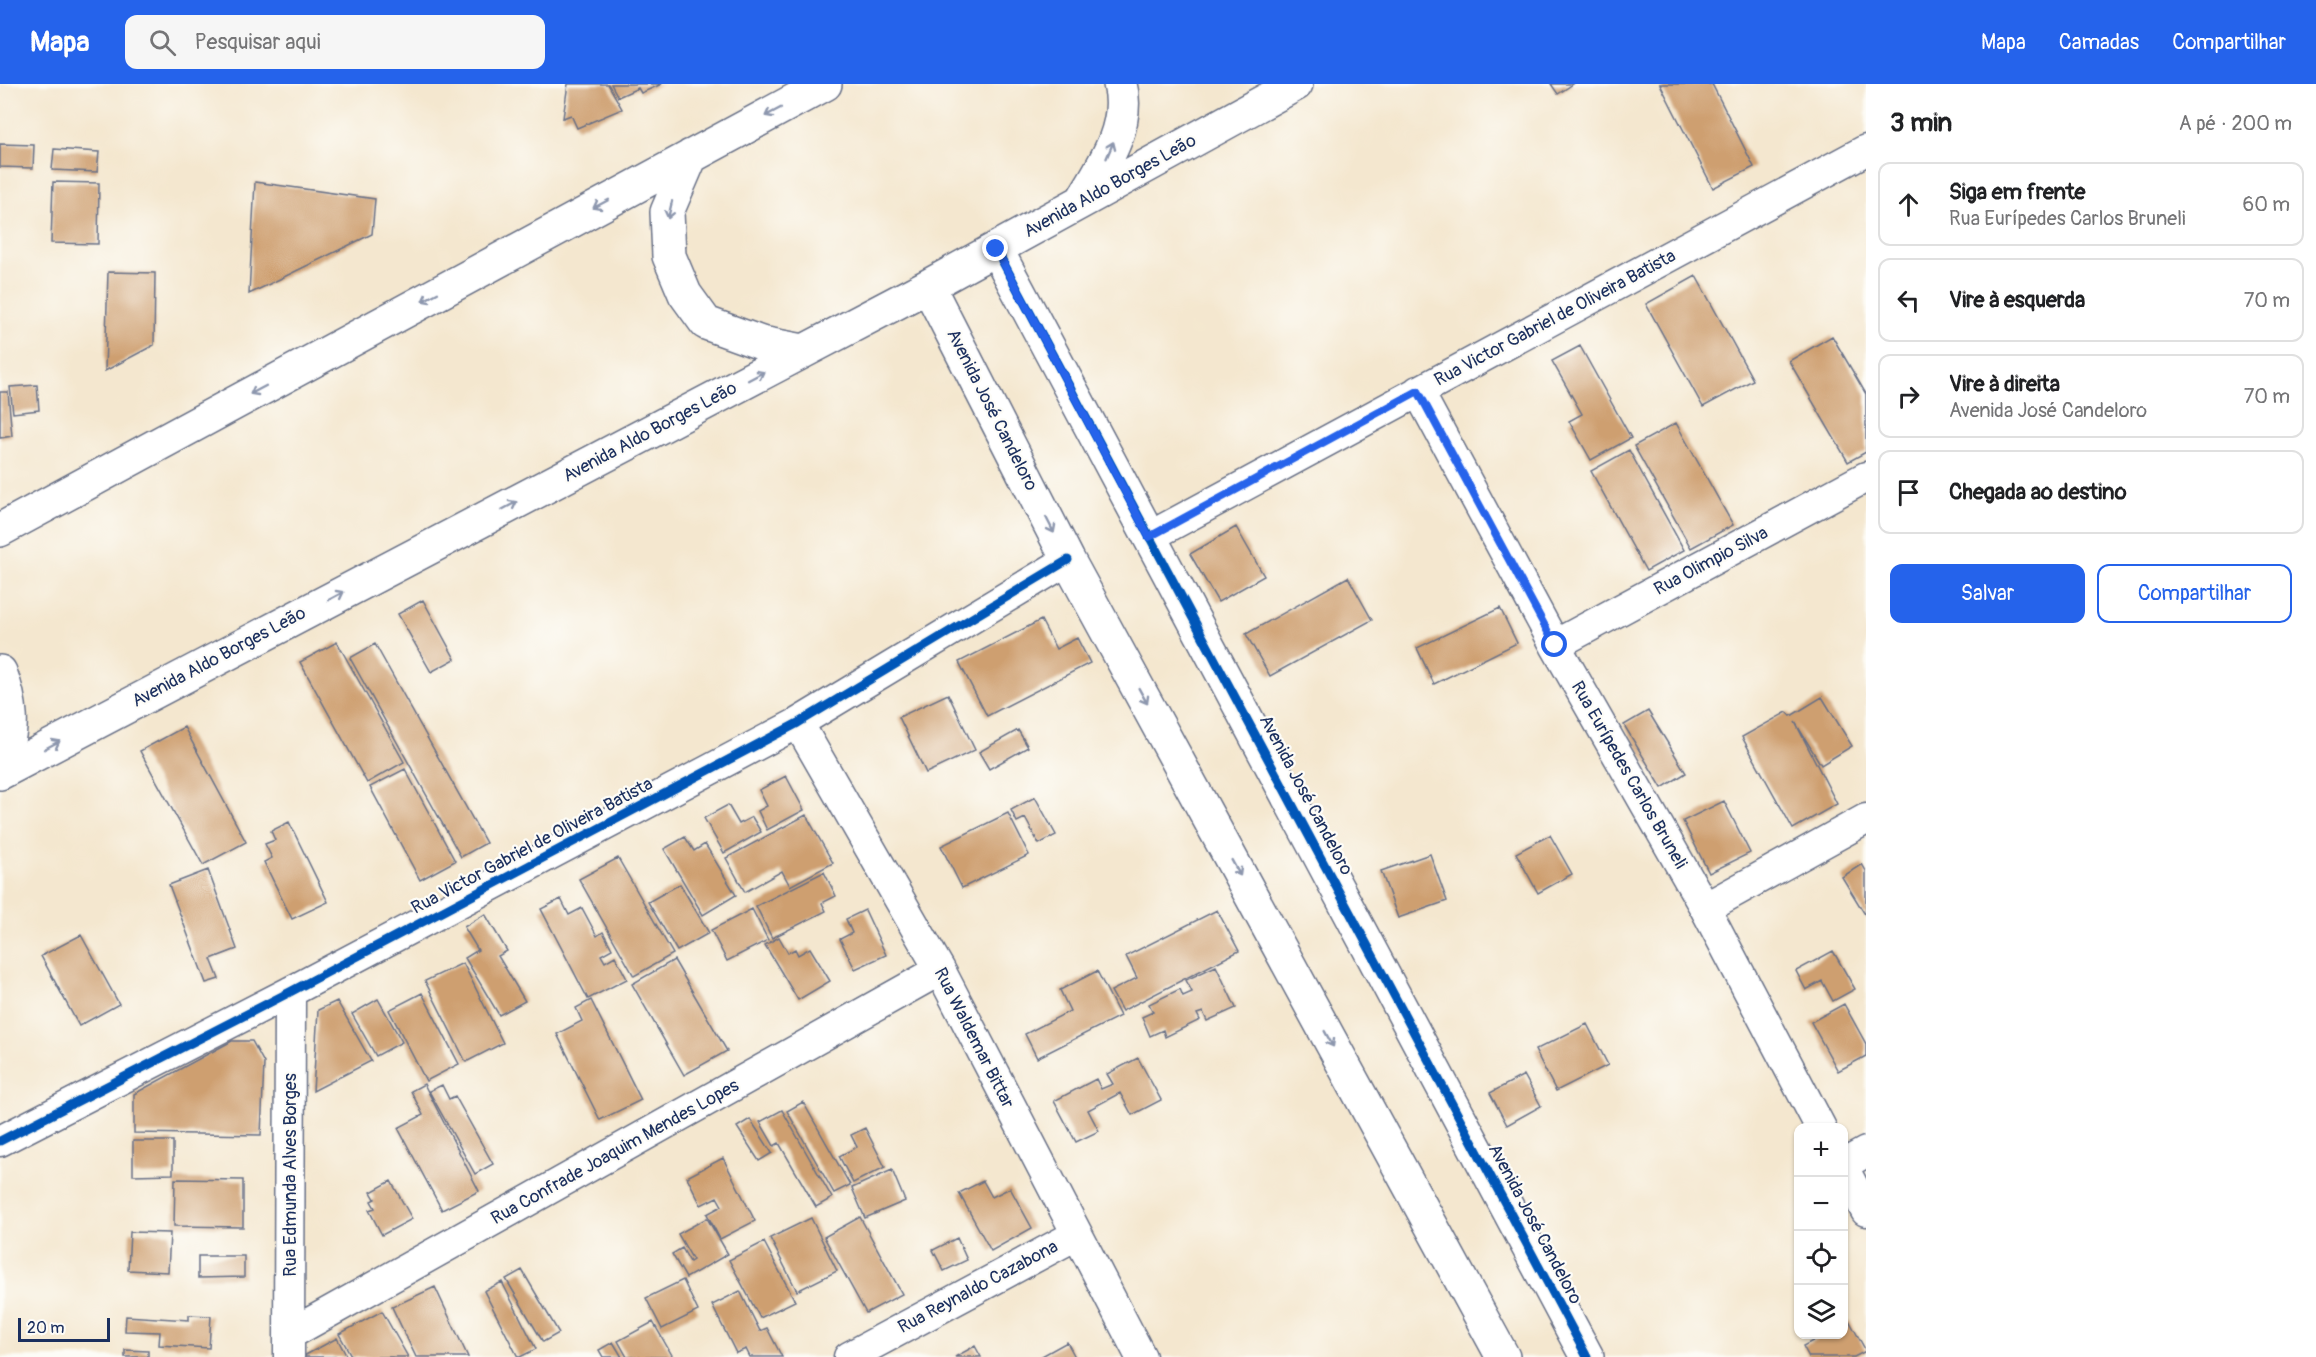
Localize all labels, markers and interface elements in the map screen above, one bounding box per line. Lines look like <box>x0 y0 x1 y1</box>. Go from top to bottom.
search box <box>125 15 545 69</box>
text: Mapa <box>30 25 89 60</box>
icon: search <box>146 26 179 59</box>
text: Pesquisar aqui <box>194 28 321 56</box>
text: Mapa <box>1981 29 2026 56</box>
text: Camadas <box>2059 29 2139 56</box>
text: Compartilhar <box>2172 29 2286 56</box>
one-way arrow <box>765 106 782 118</box>
text: 3 min <box>1890 107 1952 139</box>
text: A pé · 200 m <box>2179 111 2292 136</box>
street label: Avenida Aldo Borges Leão <box>1020 129 1201 243</box>
one-way arrow <box>1105 141 1116 159</box>
text: Siga em frente <box>1949 178 2085 206</box>
icon: ahead <box>1892 188 1925 221</box>
text: 60 m <box>2243 192 2290 217</box>
one-way arrow <box>593 199 611 210</box>
one-way arrow <box>663 200 675 219</box>
text: Rua Eurípedes Carlos Bruneli <box>1949 206 2186 231</box>
route end <box>982 235 1008 261</box>
street label: Rua Victor Gabriel de Oliveira Batista <box>1430 244 1680 392</box>
icon: left <box>1892 284 1925 317</box>
text: Vire à esquerda <box>1949 286 2085 314</box>
text: 70 m <box>2244 288 2290 313</box>
one-way arrow <box>422 291 439 303</box>
street label: Avenida José Candeloro <box>941 325 1043 495</box>
one-way arrow <box>746 370 764 381</box>
text: Vire à direita <box>1949 370 2060 398</box>
street label: Avenida Aldo Borges Leão <box>559 376 741 488</box>
icon: right <box>1892 380 1925 413</box>
text: 70 m <box>2244 384 2290 409</box>
one-way arrow <box>250 385 268 396</box>
text: Avenida José Candeloro <box>1949 398 2147 423</box>
icon: arrive <box>1892 476 1925 509</box>
text: Chegada ao destino <box>1949 478 2127 506</box>
one-way arrow <box>499 499 517 511</box>
one-way arrow <box>1045 515 1056 533</box>
street label: Rua Olimpio Silva <box>1650 521 1772 601</box>
button: Salvar <box>1890 564 2085 623</box>
button: Compartilhar <box>2097 564 2292 623</box>
one-way arrow <box>327 590 344 602</box>
street label: Avenida Aldo Borges Leão <box>128 601 310 713</box>
route start <box>1541 631 1567 657</box>
street label: Rua Eurípedes Carlos Bruneli <box>1566 677 1692 873</box>
one-way arrow <box>1138 687 1149 705</box>
street label: Avenida José Candeloro <box>1254 711 1358 879</box>
one-way arrow <box>43 739 61 751</box>
street label: Rua Victor Gabriel de Oliveira Batista <box>407 772 657 920</box>
one-way arrow <box>1231 858 1242 876</box>
street label: Rua Waldemar Bittar <box>929 964 1020 1113</box>
one-way arrow <box>1323 1030 1335 1047</box>
street label: Rua Edmunda Alves Borges <box>279 1073 302 1277</box>
street label: Rua Confrade Joaquim Mendes Lopes <box>487 1074 743 1230</box>
map controls <box>1794 1123 1848 1339</box>
button: + <box>1794 1123 1848 1177</box>
street label: Avenida José Candeloro <box>1483 1140 1587 1308</box>
button: − <box>1794 1177 1848 1231</box>
button: locate <box>1794 1231 1848 1285</box>
street label: Rua Reynaldo Cazabona <box>894 1235 1062 1339</box>
button: layers <box>1794 1285 1848 1339</box>
scale bar <box>18 1315 110 1342</box>
text: 20 m <box>27 1318 65 1338</box>

